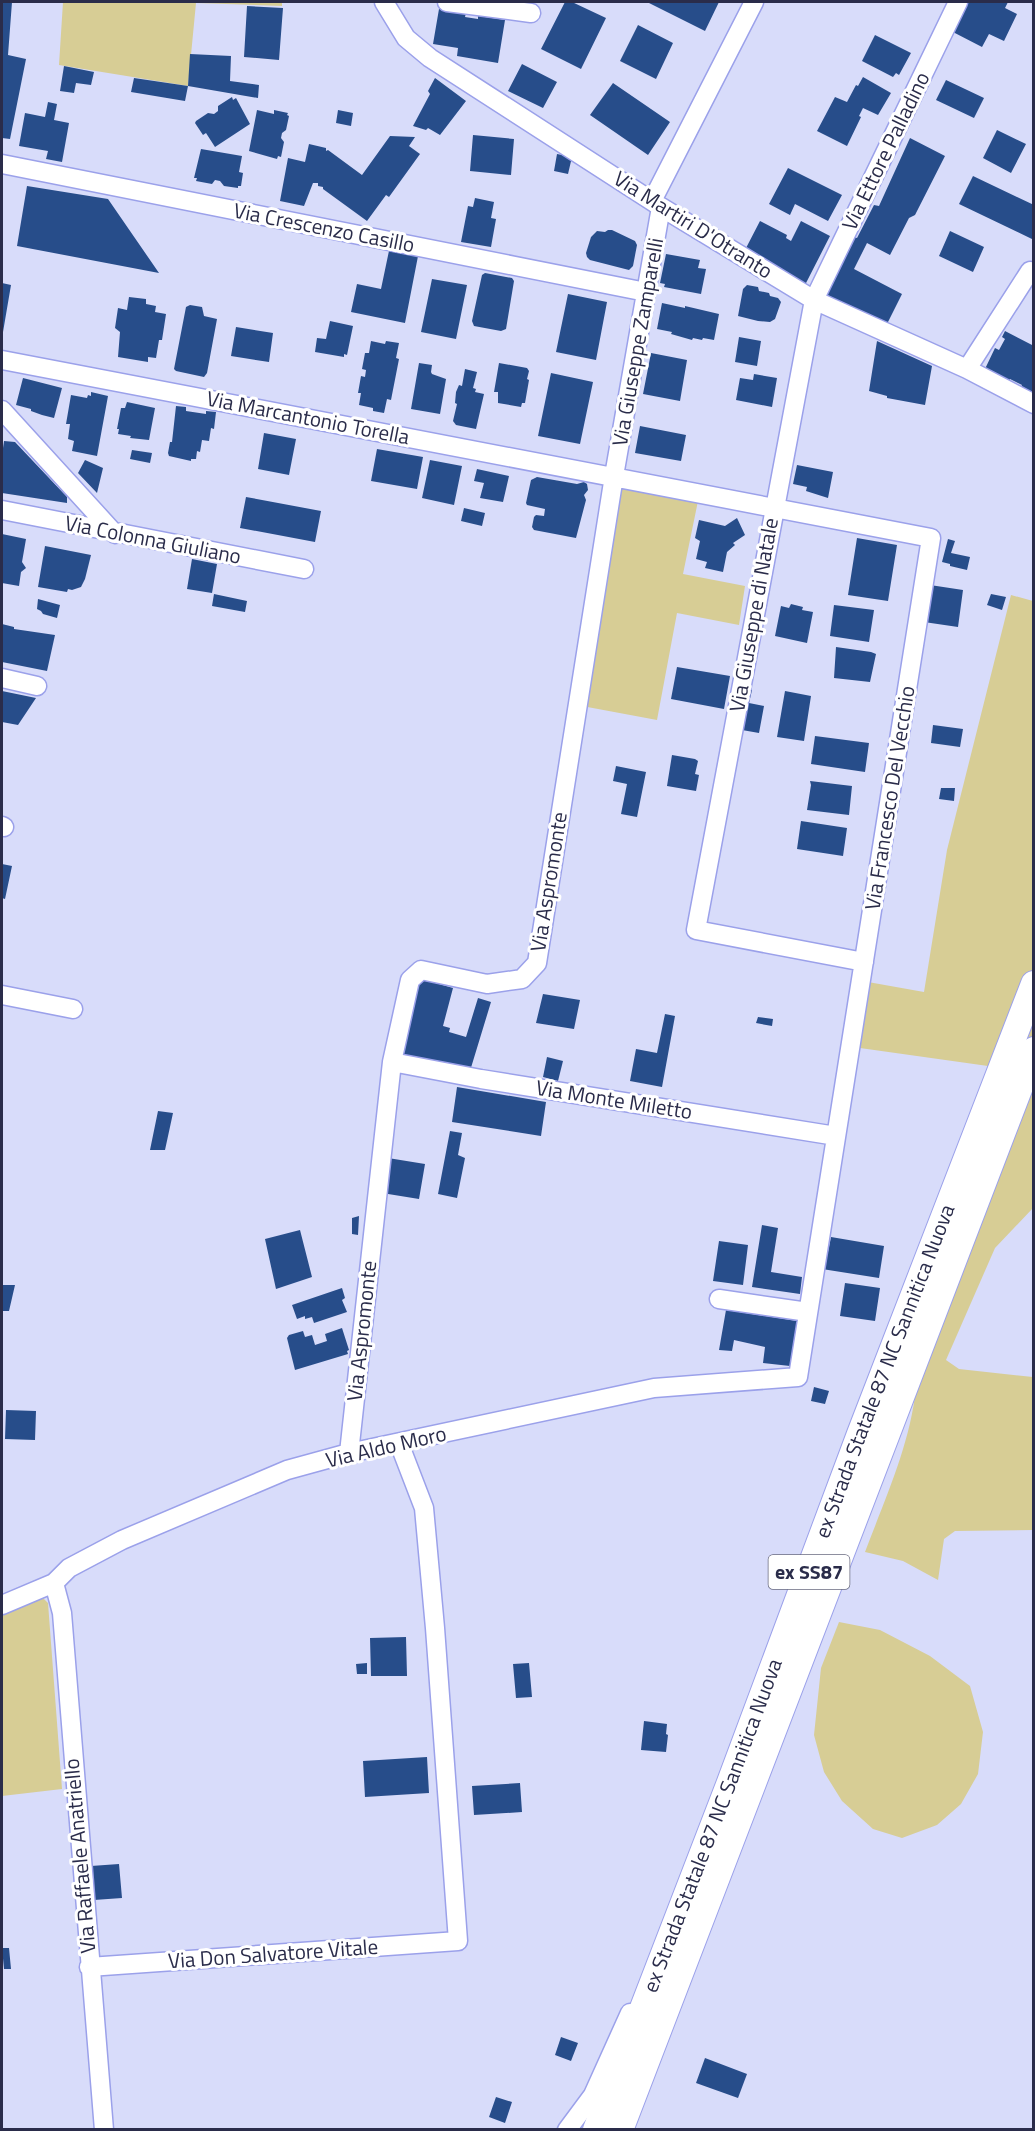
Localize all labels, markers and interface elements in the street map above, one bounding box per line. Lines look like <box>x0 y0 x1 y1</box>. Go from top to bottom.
street label: Via Ettore Palladino <box>833 66 937 235</box>
street label: Via Martiri D'Otranto <box>608 162 779 286</box>
street label: Via Crescenzo Casillo <box>231 194 418 260</box>
street label: Via Giuseppe Zamparelli <box>603 235 671 449</box>
street label: Via Marcantonio Torella <box>204 382 413 452</box>
street label: Via Colonna Giuliano <box>62 506 244 572</box>
street label: Via Giuseppe di Natale <box>720 515 786 715</box>
street label: Via Francesco Del Vecchio <box>855 683 923 912</box>
street label: Via Aspromonte <box>521 810 575 954</box>
street label: Via Monte Miletto <box>534 1071 695 1127</box>
street label: ex Strada Statale 87 NC Sannitica Nuova <box>806 1199 963 1542</box>
street label: Via Aspromonte <box>338 1259 384 1403</box>
street label: Via Aldo Moro <box>322 1417 449 1475</box>
road number: ex SS87 <box>768 1555 850 1589</box>
street label: ex Strada Statale 87 NC Sannitica Nuova <box>634 1653 790 1997</box>
street label: Via Raffaele Anatriello <box>55 1757 103 1955</box>
street label: Via Don Salvatore Vitale <box>167 1930 379 1976</box>

